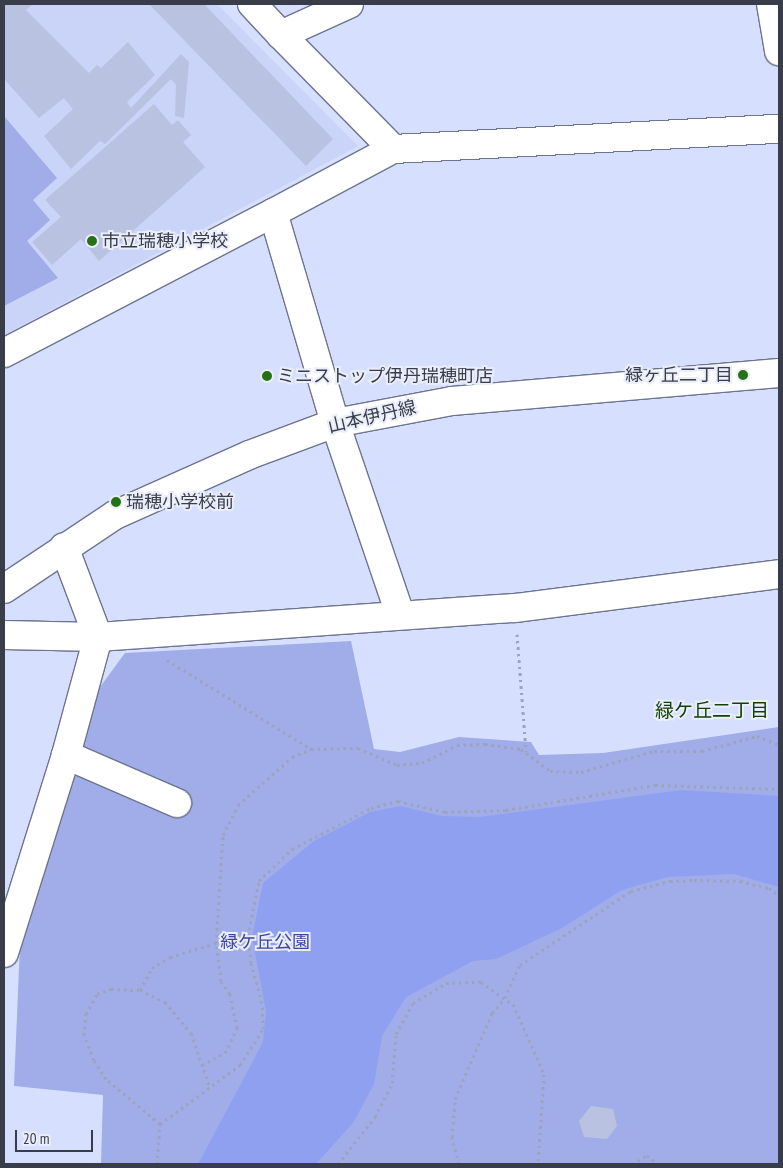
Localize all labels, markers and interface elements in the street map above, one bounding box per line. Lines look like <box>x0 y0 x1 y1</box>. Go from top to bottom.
place label: 市立瑞穂小学校 <box>102 230 228 252</box>
marker: 市立瑞穂小学校 <box>86 235 98 247</box>
place label: 緑ヶ丘二丁目 <box>625 364 733 386</box>
place label: ミニストップ伊丹瑞穂町店 <box>277 365 493 387</box>
marker: 緑ヶ丘二丁目 <box>737 369 749 381</box>
marker: ミニストップ伊丹瑞穂町店 <box>261 370 273 382</box>
street label: 山本伊丹線 <box>326 396 418 438</box>
place label: 瑞穂小学校前 <box>126 491 234 513</box>
marker: 瑞穂小学校前 <box>110 496 122 508</box>
district label: 緑ケ丘二丁目 <box>655 700 769 722</box>
park label: 緑ケ丘公園 <box>220 931 310 953</box>
scale bar <box>18 1120 95 1152</box>
text: 20 m <box>23 1129 49 1148</box>

